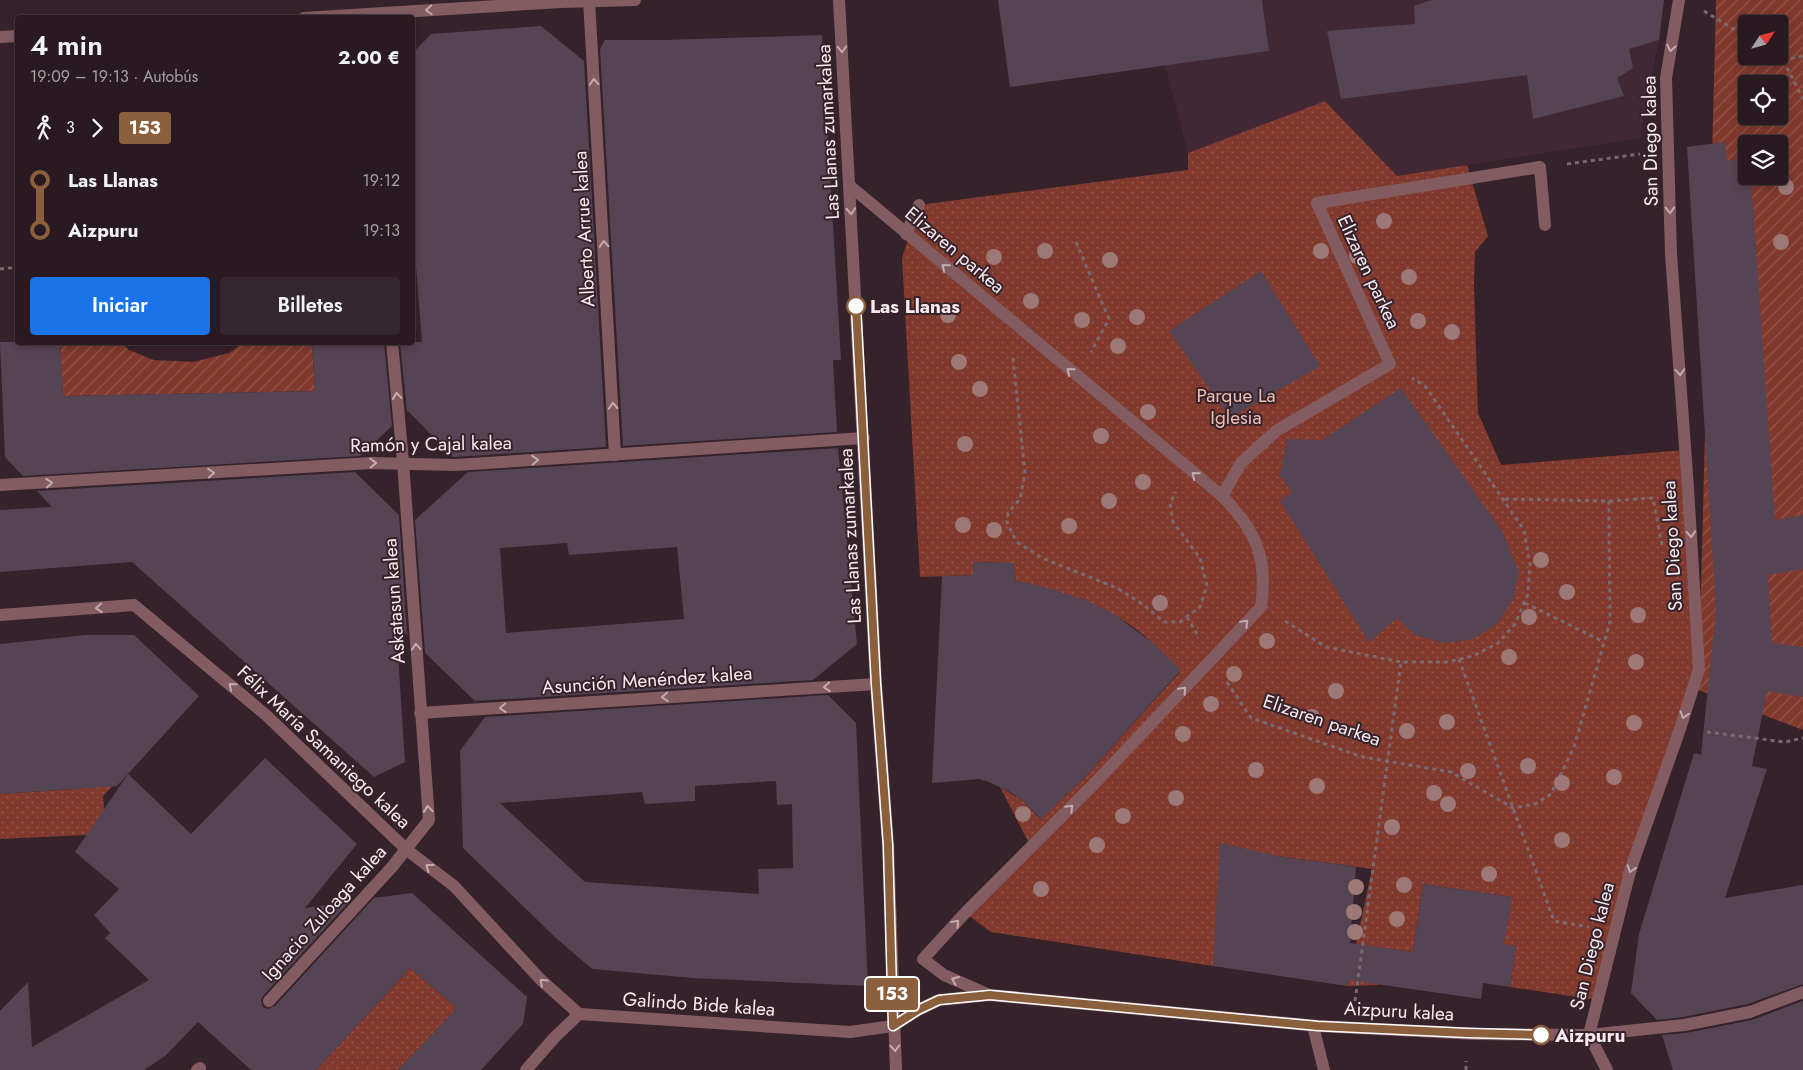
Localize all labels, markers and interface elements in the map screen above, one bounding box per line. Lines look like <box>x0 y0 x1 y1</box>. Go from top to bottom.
one-way arrow <box>425 4 433 15</box>
north arrow <box>1738 15 1788 65</box>
map controls <box>1738 15 1788 185</box>
text: 4 min <box>30 25 103 66</box>
text: 2.00 € <box>338 44 400 71</box>
street label: Las Llanas zumarkalea <box>810 44 846 220</box>
one-way arrow <box>1667 44 1677 52</box>
one-way arrow <box>837 45 848 53</box>
text: 19:09 – 19:13 · Autobús <box>30 65 198 88</box>
street label: San Diego kalea <box>1635 75 1665 207</box>
button: locate <box>1738 75 1788 125</box>
one-way arrow <box>589 77 600 85</box>
icon: walk <box>30 114 58 142</box>
icon: forward <box>83 114 111 142</box>
text: 153 <box>129 115 161 141</box>
text: 3 <box>66 116 75 139</box>
button: layers <box>1738 135 1788 185</box>
street label: Alberto Arrue kalea <box>566 150 602 308</box>
text: Las Llanas <box>68 167 158 194</box>
text: 19:12 <box>362 169 400 192</box>
street label: Elizaren parkea <box>899 200 1011 300</box>
one-way arrow <box>1665 206 1675 214</box>
one-way arrow <box>846 208 856 215</box>
street label: Elizaren parkea <box>1331 211 1407 333</box>
text: Aizpuru <box>68 217 139 244</box>
text: 19:13 <box>363 219 400 242</box>
one-way arrow <box>598 240 609 248</box>
one-way arrow <box>942 264 951 273</box>
button: Iniciar <box>30 277 210 335</box>
button: Billetes <box>220 277 400 335</box>
place label: Las Llanas <box>870 293 960 320</box>
marker: Las Llanas <box>846 296 866 316</box>
one-way arrow <box>1067 367 1076 376</box>
one-way arrow <box>1674 368 1685 376</box>
park label: Parque La Iglesia <box>1196 382 1276 431</box>
one-way arrow <box>392 392 403 400</box>
one-way arrow <box>607 402 618 410</box>
street label: Ramón y Cajal kalea <box>350 429 512 459</box>
street label: Las Llanas zumarkalea <box>832 448 868 624</box>
one-way arrow <box>532 454 540 465</box>
one-way arrow <box>370 458 377 468</box>
one-way arrow <box>207 467 215 478</box>
one-way arrow <box>1192 471 1201 480</box>
one-way arrow <box>45 477 53 488</box>
street label: San Diego kalea <box>1655 480 1689 612</box>
one-way arrow <box>1685 531 1696 539</box>
street label: Askatasun kalea <box>376 537 412 665</box>
one-way arrow <box>94 602 102 613</box>
one-way arrow <box>1239 620 1248 629</box>
one-way arrow <box>410 642 421 650</box>
street label: Félix María Samaniego kalea <box>231 659 417 835</box>
street label: Asunción Menéndez kalea <box>541 659 753 701</box>
one-way arrow <box>823 681 831 692</box>
one-way arrow <box>229 684 238 692</box>
one-way arrow <box>1177 687 1186 696</box>
street label: Elizaren parkea <box>1260 687 1384 753</box>
one-way arrow <box>661 692 669 703</box>
one-way arrow <box>499 702 507 713</box>
one-way arrow <box>1679 711 1689 719</box>
one-way arrow <box>423 804 434 812</box>
one-way arrow <box>1064 805 1073 814</box>
street label: Ignacio Zuloaga kalea <box>255 839 393 987</box>
one-way arrow <box>426 864 435 872</box>
one-way arrow <box>1627 864 1637 873</box>
street label: San Diego kalea <box>1563 879 1621 1013</box>
one-way arrow <box>950 920 959 929</box>
one-way arrow <box>951 975 960 986</box>
line badge: 153 <box>863 978 921 1010</box>
one-way arrow <box>540 979 549 988</box>
text: 153 <box>876 981 908 1007</box>
street label: Galindo Bide kalea <box>622 985 776 1023</box>
street label: Aizpuru kalea <box>1343 995 1455 1027</box>
place label: Aizpuru <box>1554 1022 1626 1049</box>
marker: Aizpuru <box>1531 1025 1551 1045</box>
one-way arrow <box>889 1044 900 1052</box>

